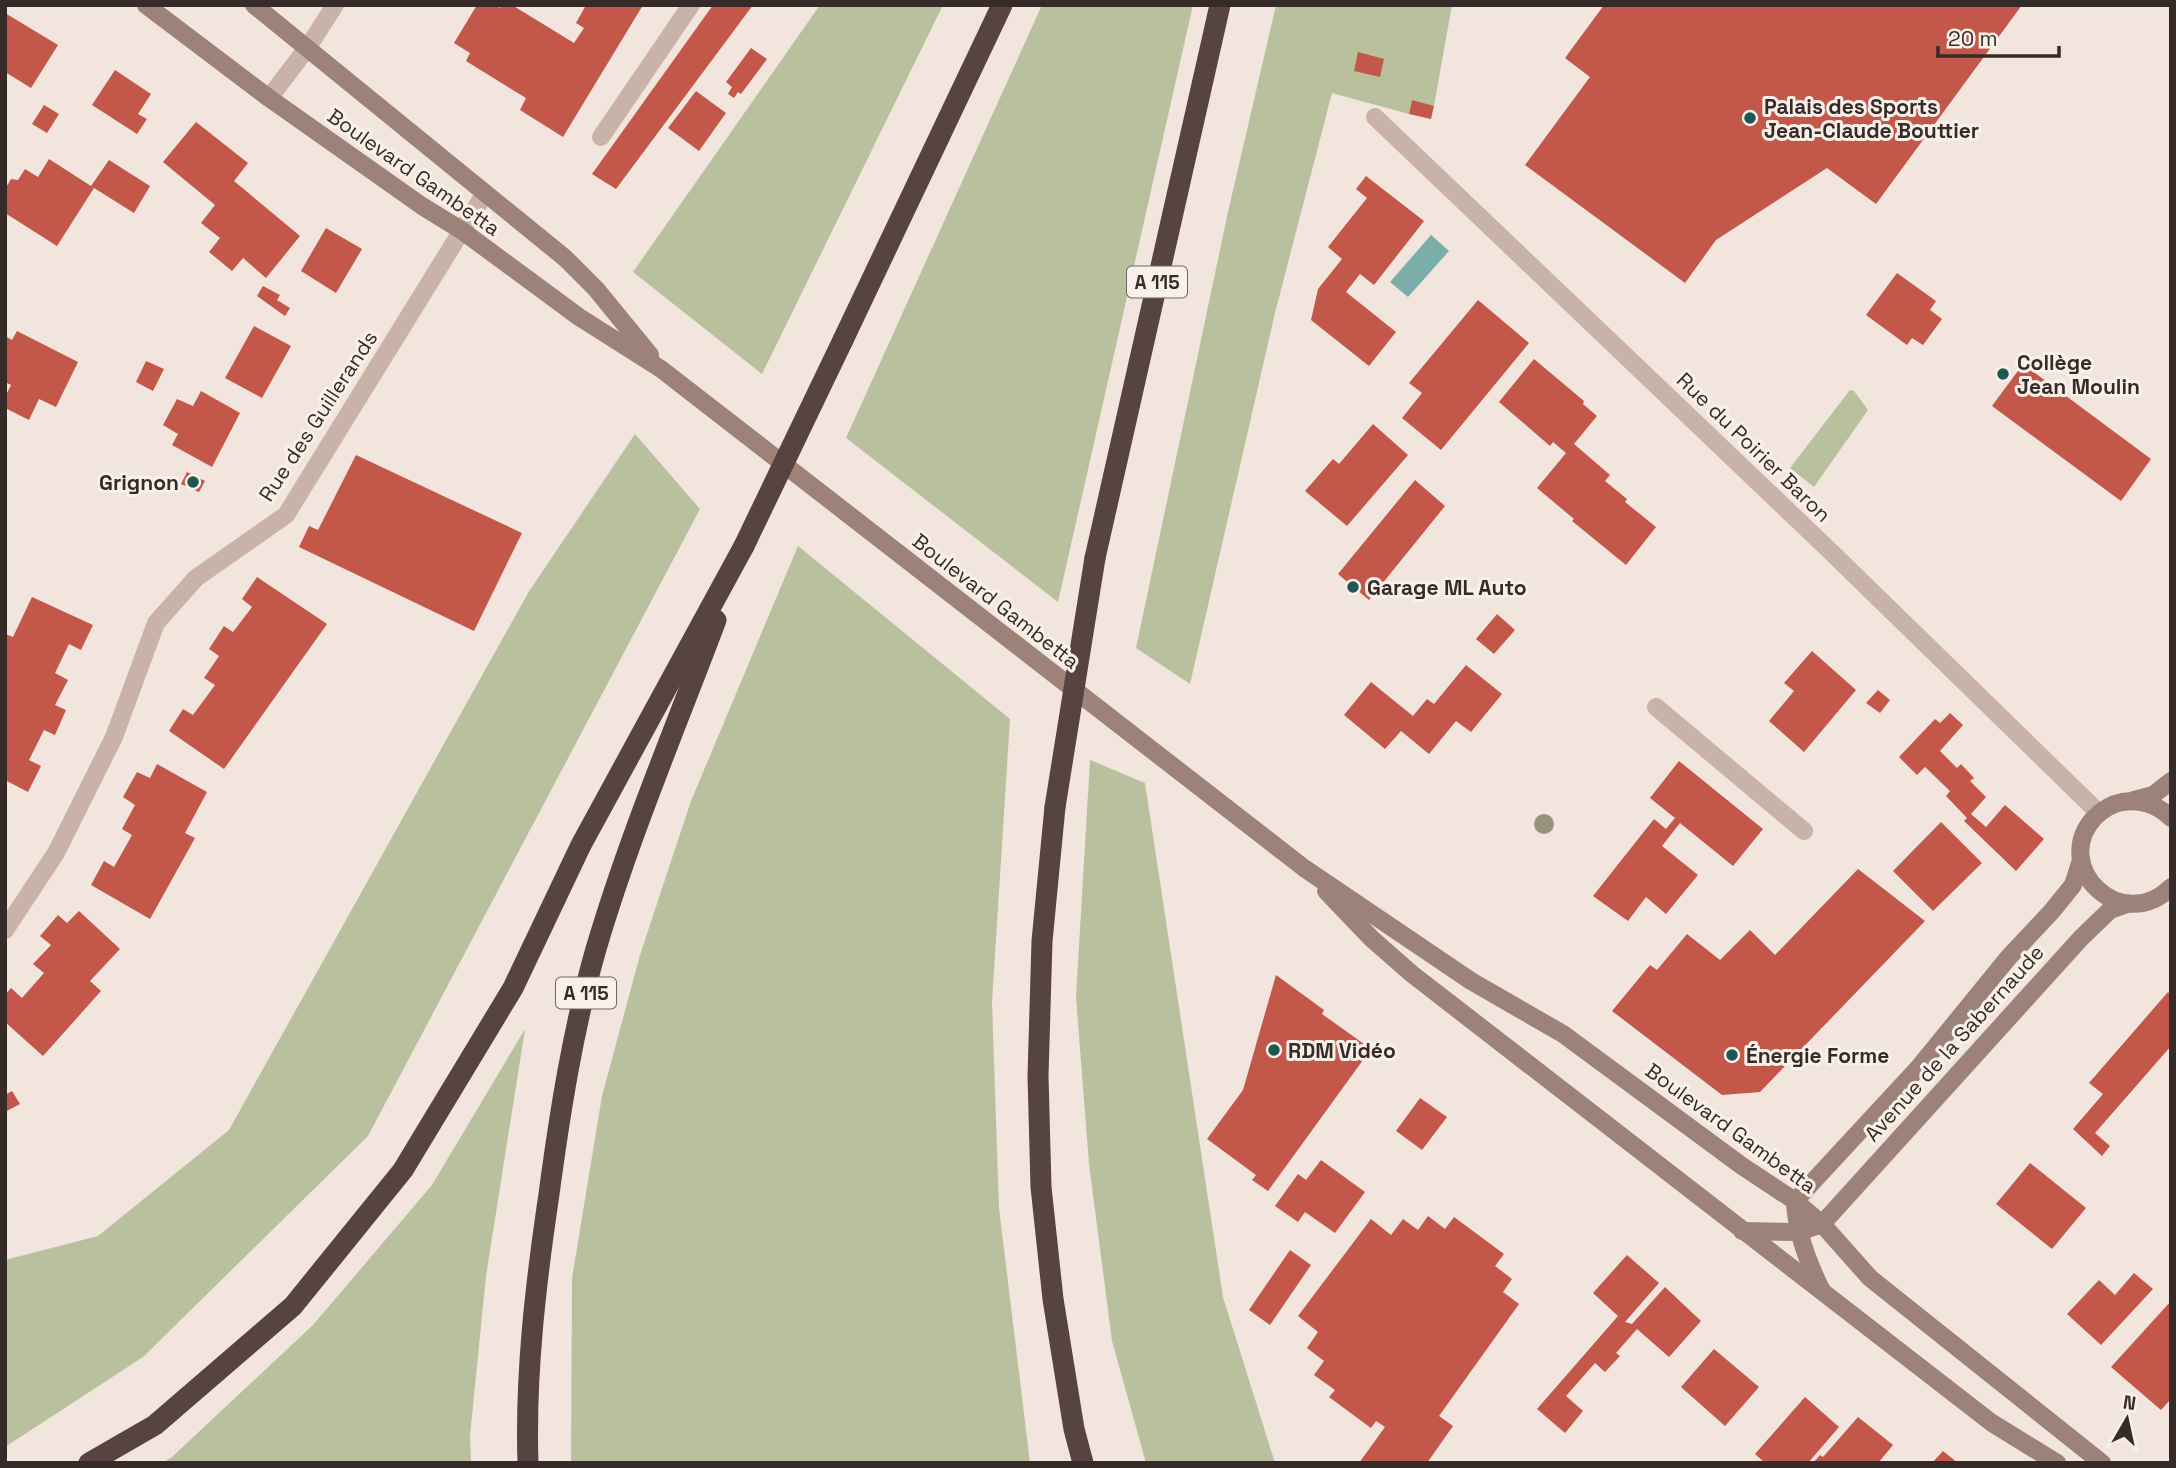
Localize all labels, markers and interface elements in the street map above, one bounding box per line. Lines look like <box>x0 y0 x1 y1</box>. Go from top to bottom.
scale bar <box>1938 14 2059 58</box>
text: 20 m <box>1948 25 1998 52</box>
place label: Palais des Sports Jean-Claude Bouttier <box>1764 93 1979 144</box>
street label: Boulevard Gambetta <box>322 102 506 242</box>
marker: Palais des Sports Jean-Claude Bouttier <box>1742 110 1758 126</box>
road number: A 115 <box>1127 266 1187 298</box>
street label: Rue des Guillerands <box>253 326 383 506</box>
place label: Collège Jean Moulin <box>2017 349 2140 400</box>
street label: Rue du Poirier Baron <box>1671 366 1837 528</box>
marker: Collège Jean Moulin <box>1995 366 2011 382</box>
place label: Grignon <box>99 469 179 496</box>
marker: Grignon <box>185 474 201 490</box>
street label: Boulevard Gambetta <box>907 527 1085 675</box>
place label: Garage ML Auto <box>1367 574 1527 601</box>
marker: Garage ML Auto <box>1345 579 1361 595</box>
street label: Avenue de la Sabernaude <box>1858 939 2050 1147</box>
road number: A 115 <box>556 978 616 1009</box>
place label: RDM Vidéo <box>1288 1037 1396 1064</box>
marker: RDM Vidéo <box>1266 1042 1282 1058</box>
place label: Énergie Forme <box>1746 1042 1889 1069</box>
marker: Énergie Forme <box>1724 1047 1740 1063</box>
street label: Boulevard Gambetta <box>1640 1057 1822 1199</box>
north arrow <box>2092 1384 2162 1454</box>
text: N <box>2121 1389 2138 1416</box>

